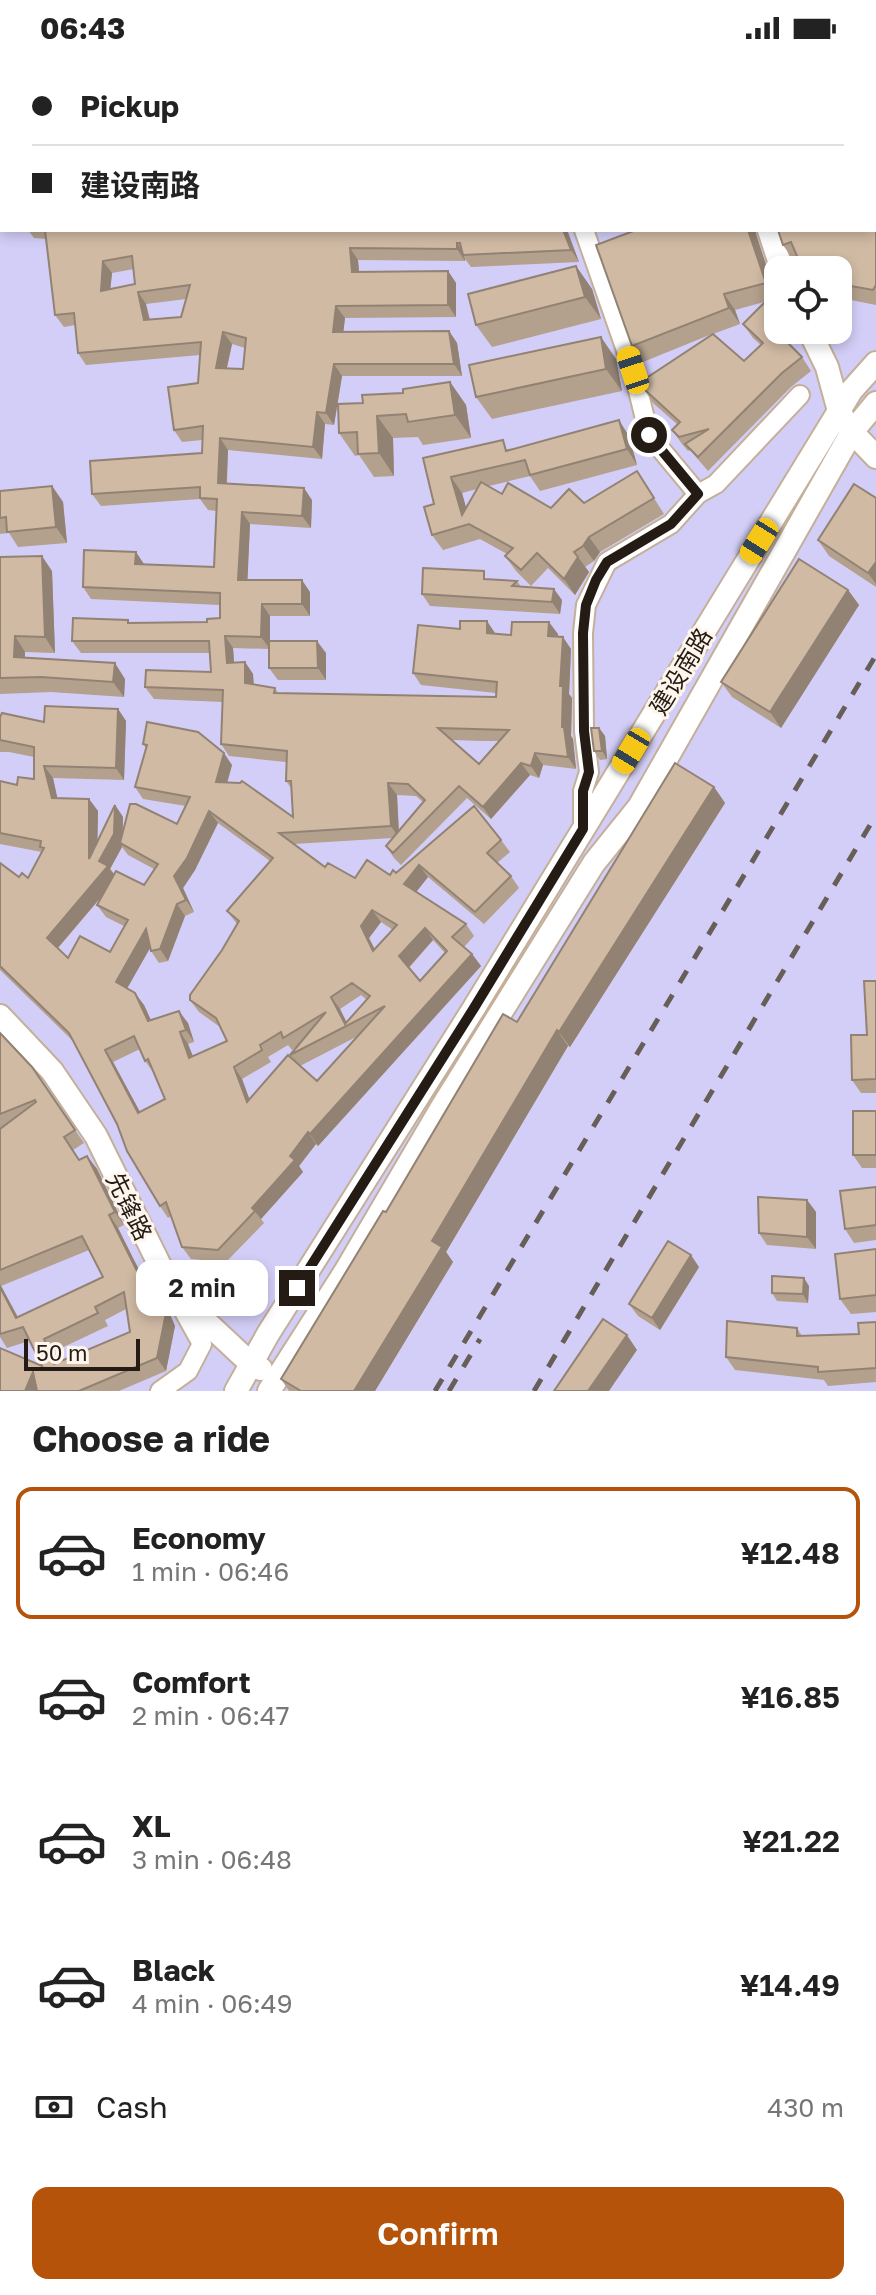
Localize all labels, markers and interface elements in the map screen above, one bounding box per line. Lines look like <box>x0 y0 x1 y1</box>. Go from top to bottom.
text: 06:43 <box>40 10 125 46</box>
text: Pickup <box>80 88 179 124</box>
text: 建设南路 <box>80 167 200 203</box>
map controls <box>764 256 852 344</box>
button: locate <box>764 256 852 344</box>
car <box>614 343 652 397</box>
route start <box>631 417 667 453</box>
car <box>736 514 782 568</box>
street label: 建设南路 <box>643 622 717 720</box>
car <box>608 724 654 778</box>
street label: 先锋路 <box>101 1167 159 1245</box>
callout: 2 min <box>137 1260 269 1316</box>
route end <box>279 1270 315 1306</box>
text: 2 min <box>168 1272 236 1303</box>
scale bar <box>24 1335 140 1371</box>
text: 50 m <box>36 1339 87 1366</box>
text: Choose a ride <box>32 1417 270 1460</box>
icon: car <box>36 1517 108 1589</box>
text: Economy <box>132 1520 266 1556</box>
text: ¥12.48 <box>740 1535 840 1571</box>
text: 1 min · 06:46 <box>132 1556 289 1587</box>
icon: car <box>36 1661 108 1733</box>
text: Comfort <box>132 1664 251 1700</box>
text: ¥16.85 <box>741 1679 840 1715</box>
text: 2 min · 06:47 <box>132 1700 290 1731</box>
icon: car <box>36 1805 108 1877</box>
text: XL <box>132 1808 171 1844</box>
text: ¥21.22 <box>742 1823 840 1859</box>
text: 3 min · 06:48 <box>132 1844 292 1875</box>
icon: car <box>36 1949 108 2021</box>
text: Black <box>132 1952 215 1988</box>
text: ¥14.49 <box>740 1967 840 2003</box>
text: 4 min · 06:49 <box>132 1988 292 2019</box>
icon: cash <box>32 2085 76 2129</box>
text: Cash <box>96 2089 168 2125</box>
text: 430 m <box>767 2092 844 2123</box>
button: Confirm <box>32 2187 844 2279</box>

